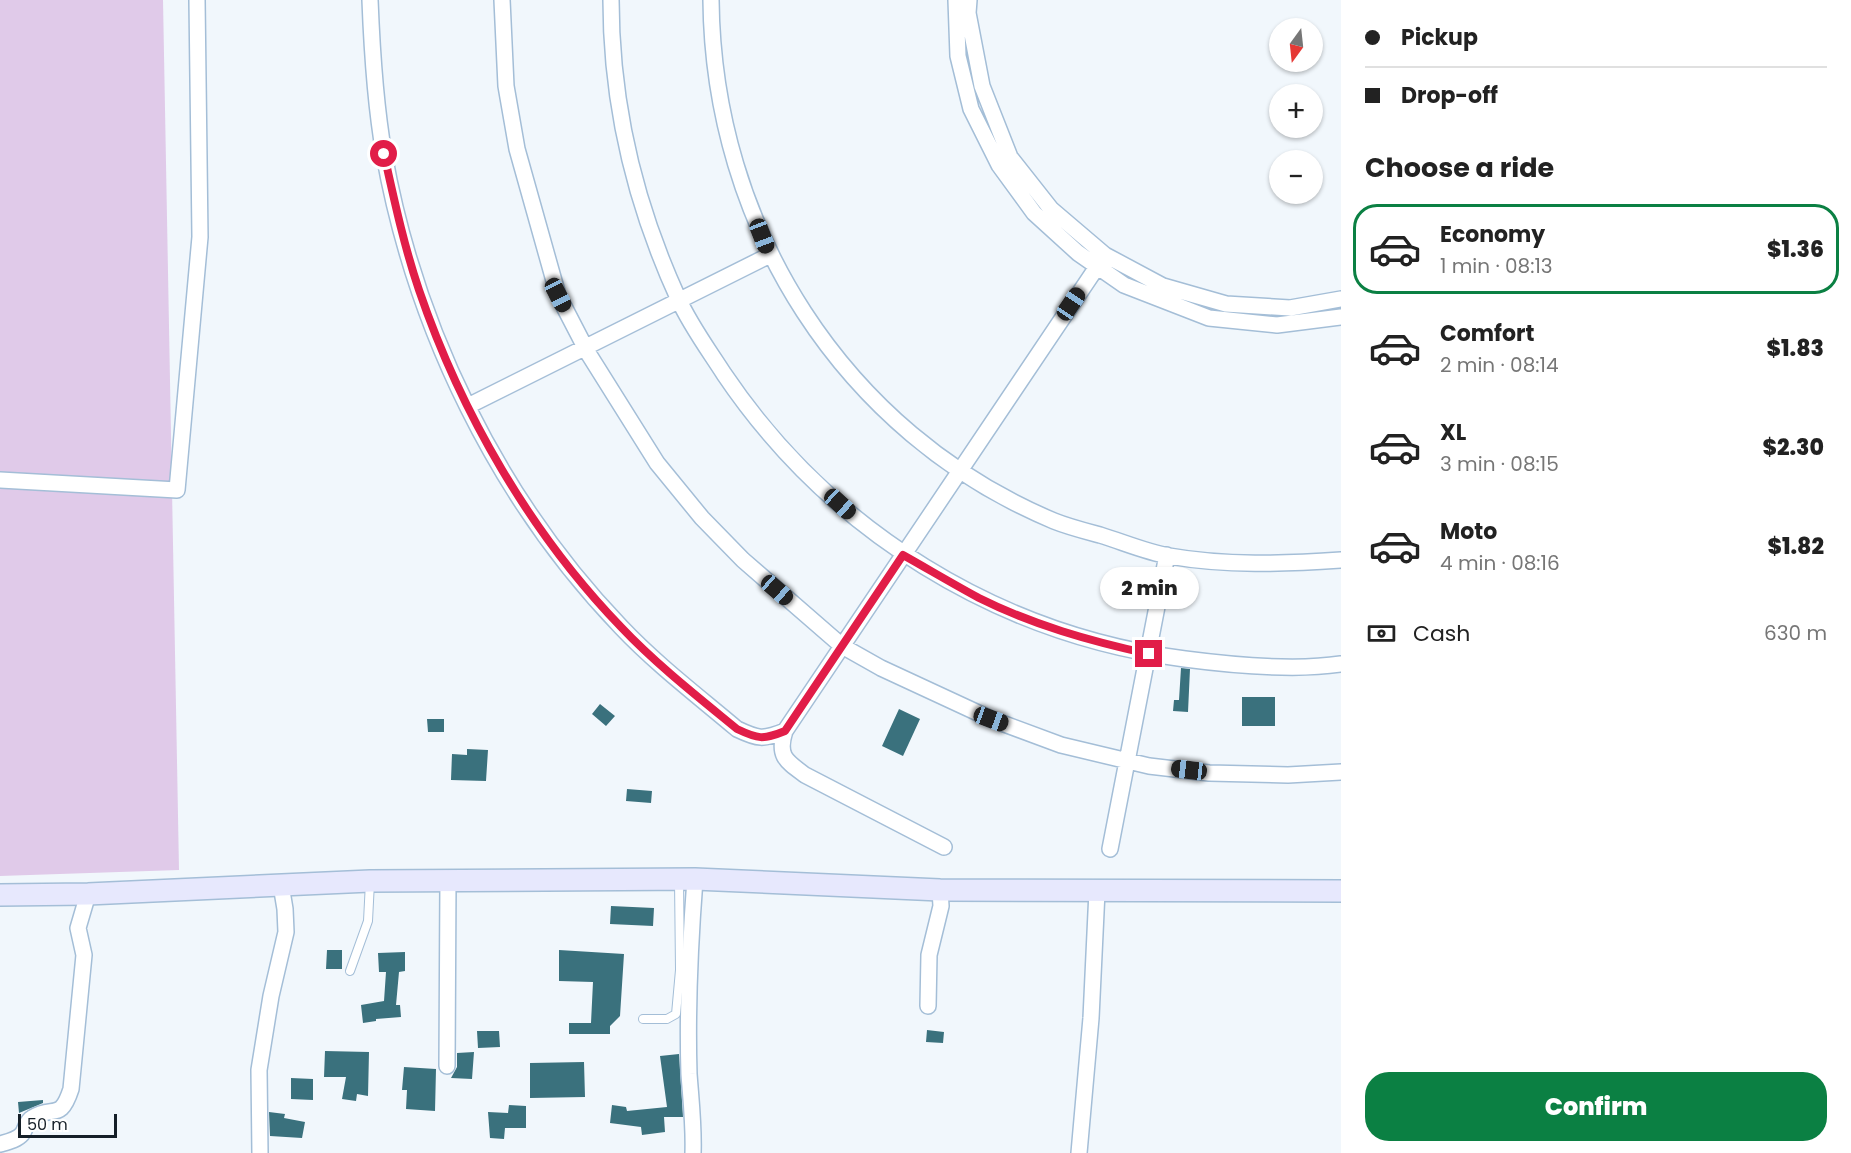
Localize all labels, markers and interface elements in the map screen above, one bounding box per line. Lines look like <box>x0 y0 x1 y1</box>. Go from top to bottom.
north arrow <box>1269 18 1323 72</box>
map controls <box>1269 18 1323 204</box>
text: Pickup <box>1401 22 1478 53</box>
text: Drop-off <box>1401 80 1498 111</box>
button: + <box>1269 84 1323 138</box>
route start <box>370 140 397 167</box>
text: Choose a ride <box>1365 149 1554 186</box>
button: − <box>1269 150 1323 204</box>
car <box>747 216 777 256</box>
text: Economy <box>1440 219 1545 250</box>
icon: car <box>1368 222 1422 276</box>
text: $1.36 <box>1767 234 1824 265</box>
text: 1 min · 08:13 <box>1440 252 1553 280</box>
car <box>542 275 574 315</box>
car <box>1053 284 1089 324</box>
text: Comfort <box>1440 318 1534 349</box>
icon: car <box>1368 321 1422 375</box>
text: $1.83 <box>1767 333 1824 364</box>
text: 2 min · 08:14 <box>1440 351 1559 379</box>
text: XL <box>1440 417 1466 448</box>
icon: car <box>1368 420 1422 474</box>
text: $2.30 <box>1762 432 1824 463</box>
text: 3 min · 08:15 <box>1440 450 1559 478</box>
car <box>821 485 859 523</box>
text: Moto <box>1440 516 1497 547</box>
icon: car <box>1368 519 1422 573</box>
text: $1.82 <box>1767 531 1824 562</box>
text: 4 min · 08:16 <box>1440 549 1560 577</box>
callout: 2 min <box>1100 567 1198 609</box>
car <box>758 571 796 609</box>
text: 2 min <box>1121 574 1178 602</box>
icon: cash <box>1365 617 1398 650</box>
text: Cash <box>1413 618 1470 649</box>
text: 630 m <box>1764 619 1827 647</box>
route end <box>1135 640 1162 667</box>
car <box>971 704 1011 734</box>
car <box>1170 759 1208 781</box>
button: Confirm <box>1365 1072 1827 1141</box>
scale bar <box>18 1111 117 1138</box>
text: 50 m <box>27 1113 68 1136</box>

